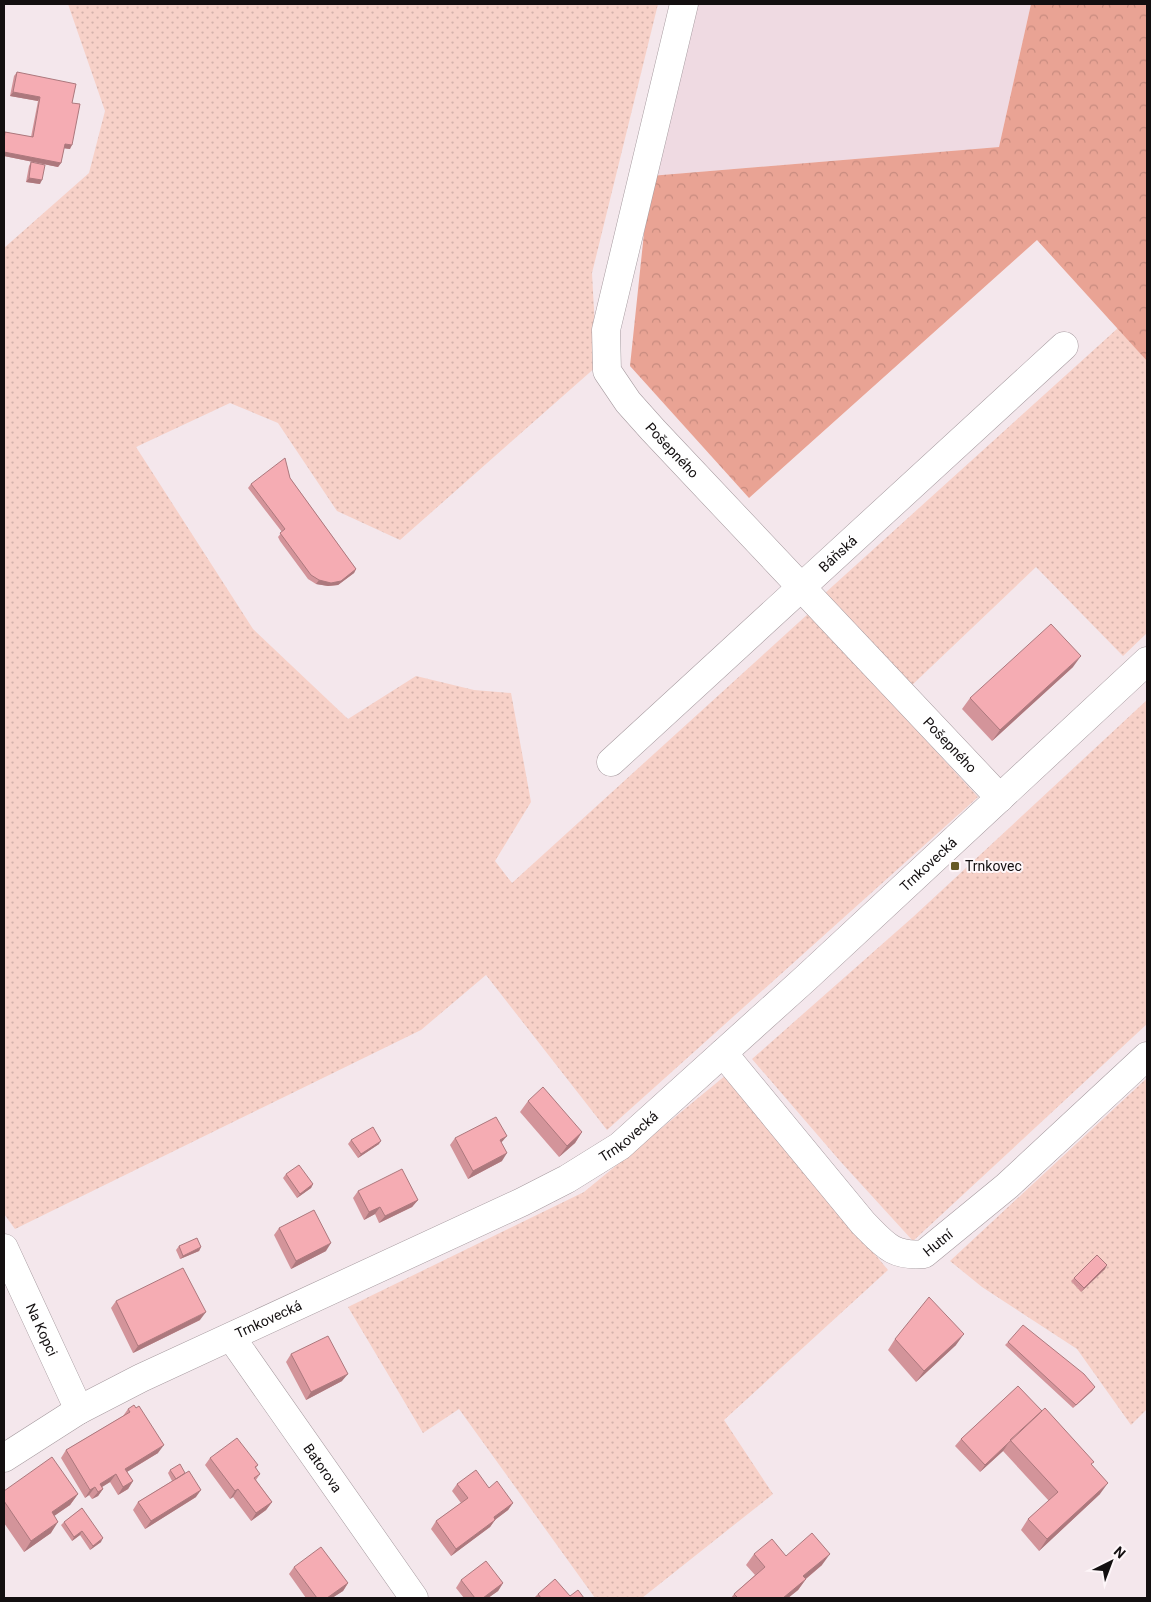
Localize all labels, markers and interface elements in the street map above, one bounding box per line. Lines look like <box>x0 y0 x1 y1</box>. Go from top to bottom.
street label: Pošepného <box>642 419 702 481</box>
street label: Báňská <box>815 532 860 575</box>
street label: Pošepného <box>920 714 980 776</box>
street label: Trnkovecká <box>897 834 960 895</box>
place label: Trnkovec <box>965 858 1022 874</box>
marker: Trnkovec <box>949 860 961 872</box>
street label: Trnkovecká <box>596 1108 661 1165</box>
street label: Hutní <box>920 1226 956 1260</box>
street label: Trnkovecká <box>232 1297 304 1341</box>
street label: Na Kopci <box>23 1301 61 1359</box>
street label: Batorova <box>300 1441 345 1495</box>
north arrow <box>1086 1537 1136 1587</box>
text: N <box>1111 1543 1129 1562</box>

